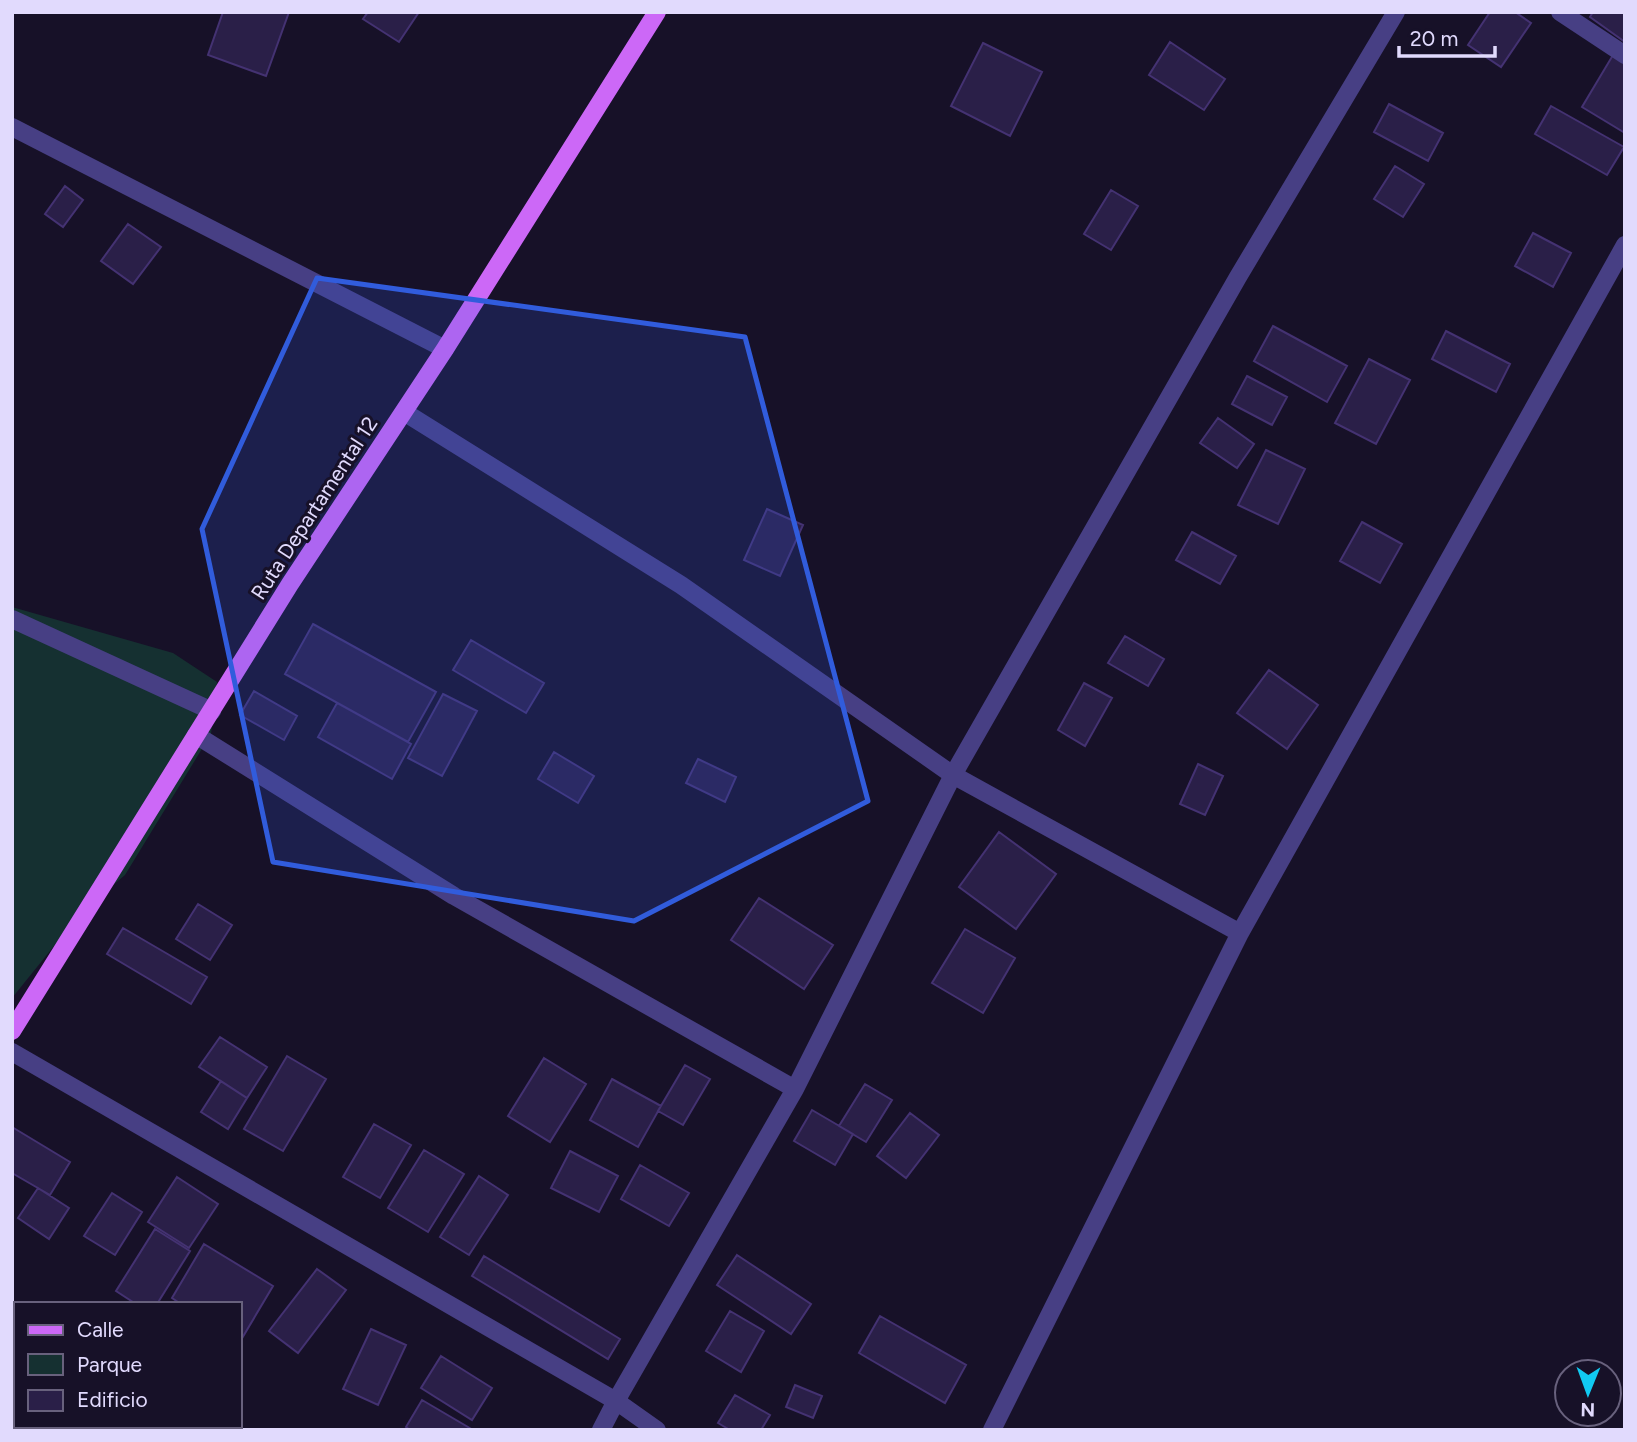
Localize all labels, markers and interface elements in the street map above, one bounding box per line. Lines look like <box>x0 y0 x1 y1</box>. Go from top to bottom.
scale bar <box>1399 14 1495 58</box>
text: 20 m <box>1410 26 1458 51</box>
street label: Ruta Departamental 12 <box>245 412 383 604</box>
legend <box>14 1302 242 1428</box>
text: Calle <box>77 1317 124 1342</box>
text: Parque <box>77 1352 142 1377</box>
north arrow <box>1553 1358 1623 1428</box>
text: Edificio <box>77 1387 148 1412</box>
text: N <box>1580 1398 1595 1421</box>

